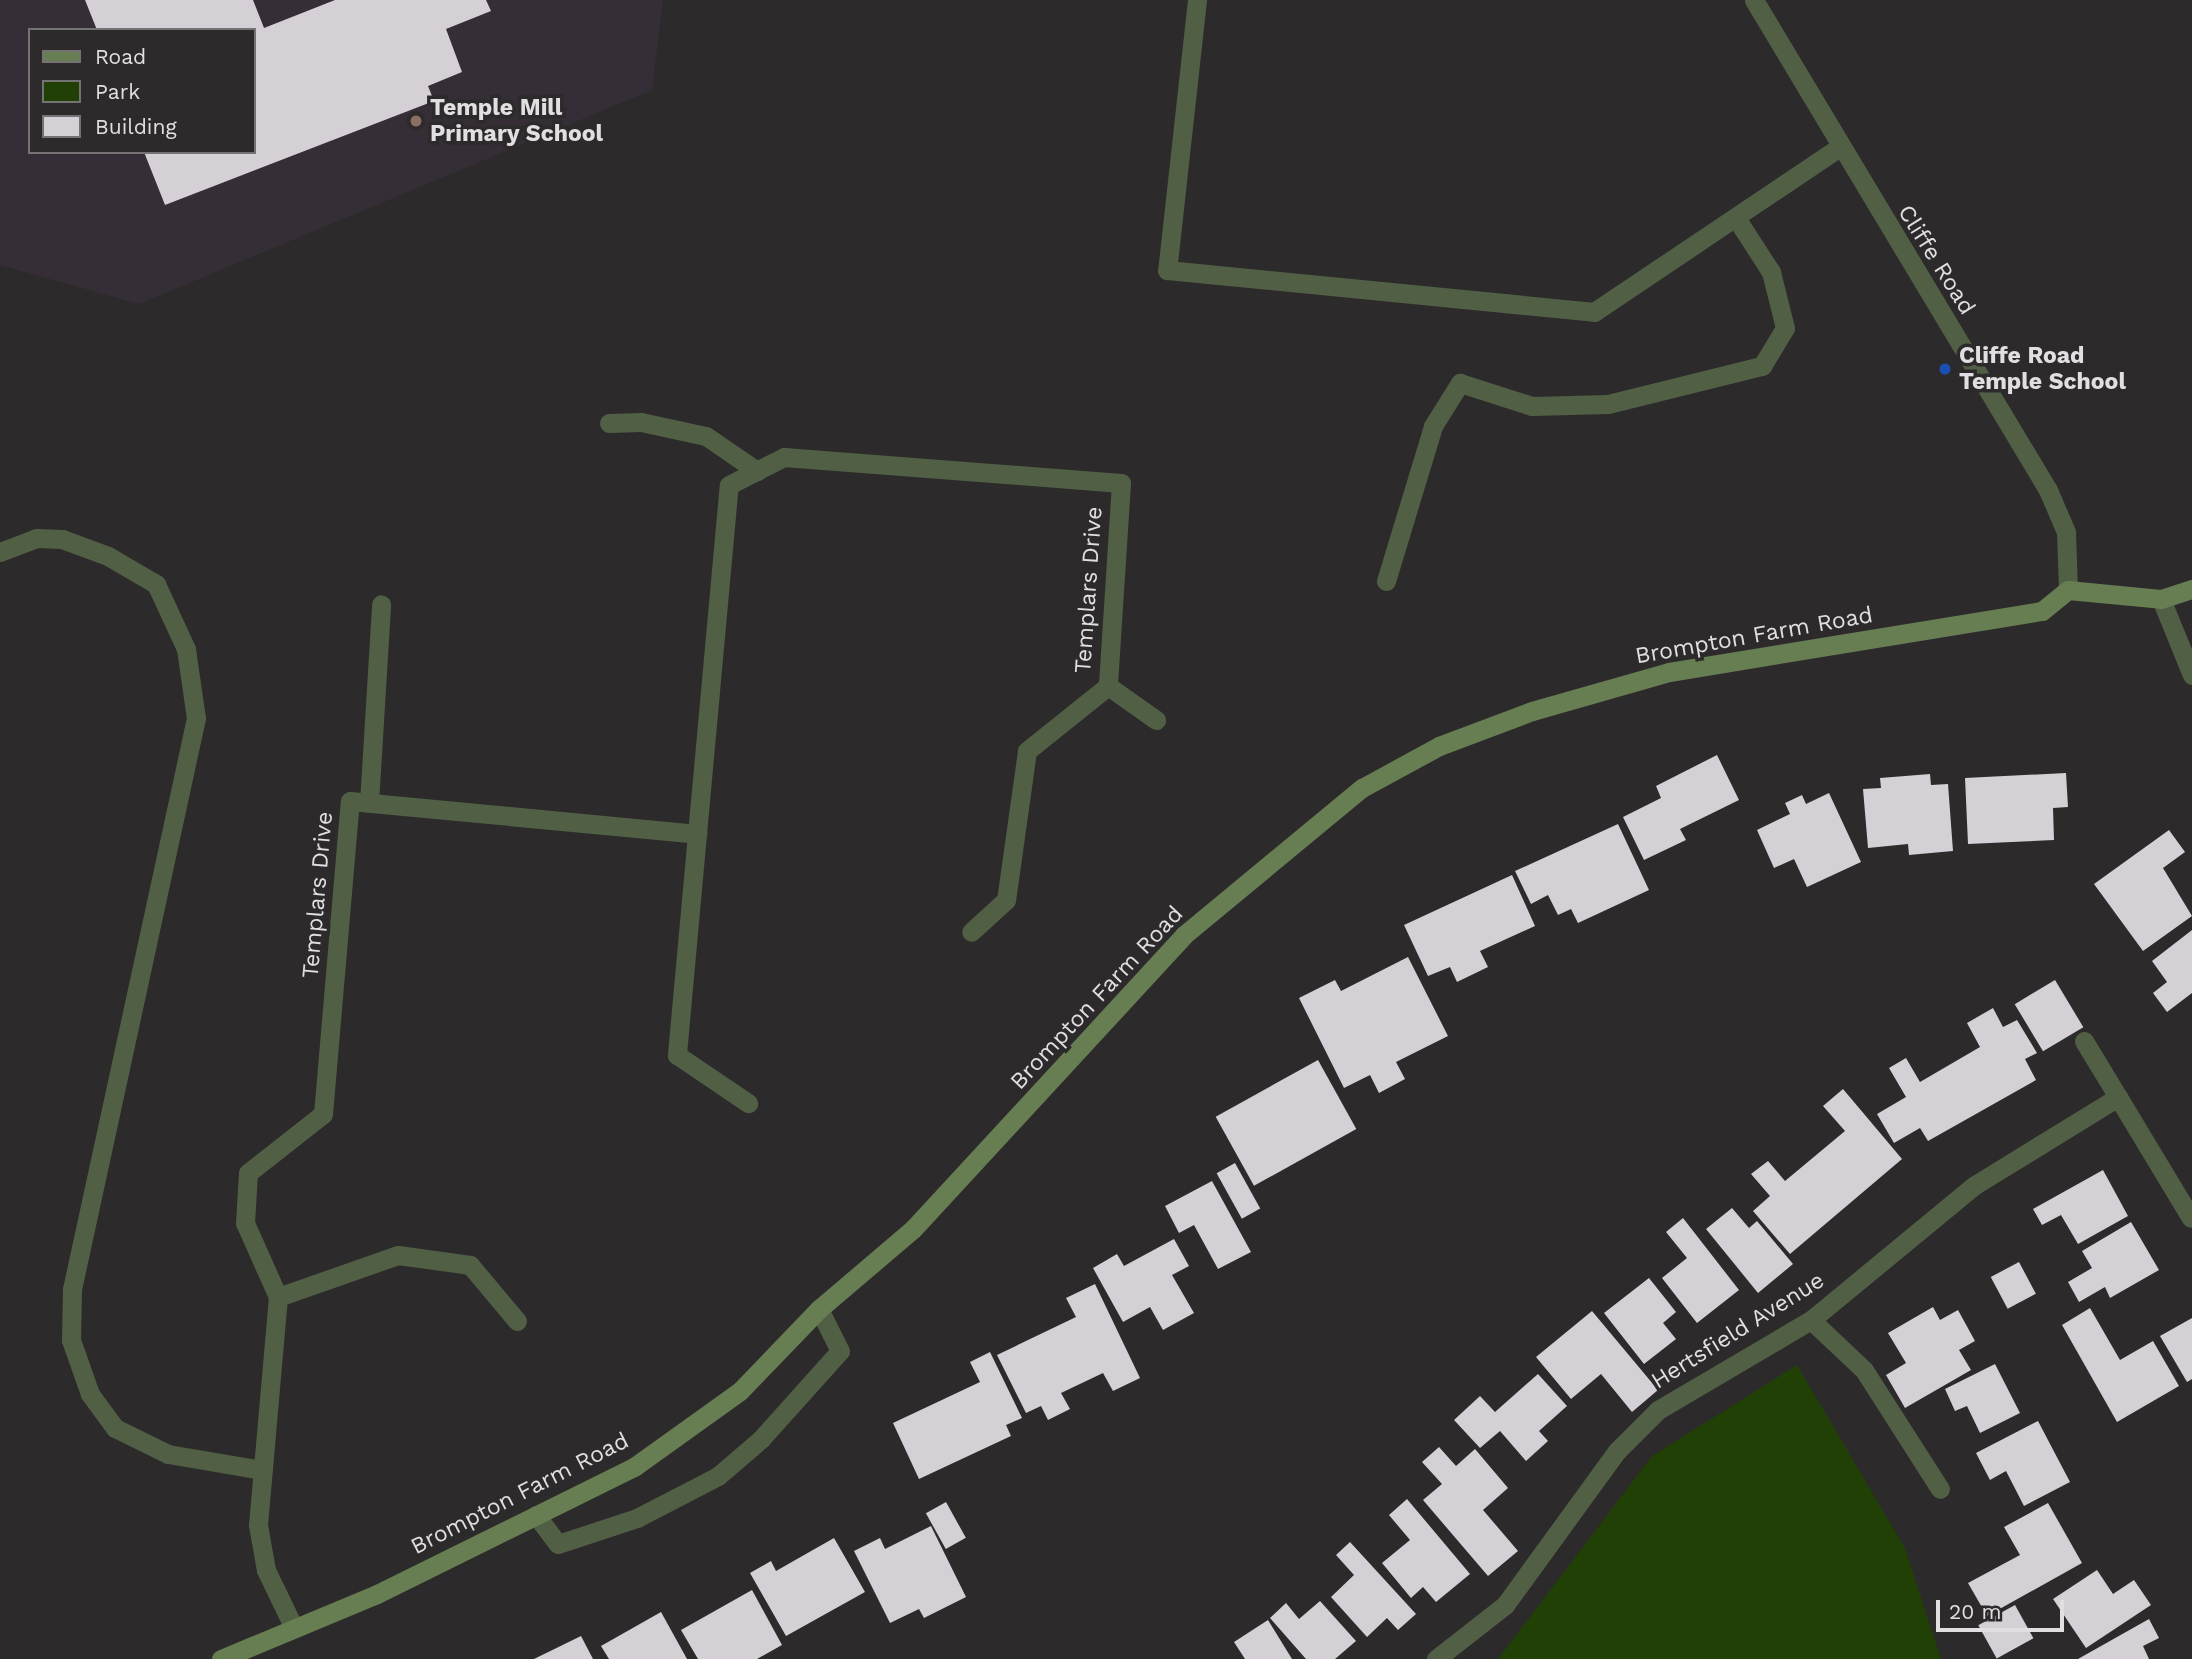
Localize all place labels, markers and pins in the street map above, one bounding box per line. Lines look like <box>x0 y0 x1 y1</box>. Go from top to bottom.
place label: Temple Mill Primary School <box>430 94 604 148</box>
marker: Temple Mill Primary School <box>408 113 424 129</box>
place label: Cliffe Road Temple School <box>1959 342 2126 396</box>
marker: Cliffe Road Temple School <box>1937 361 1953 377</box>

